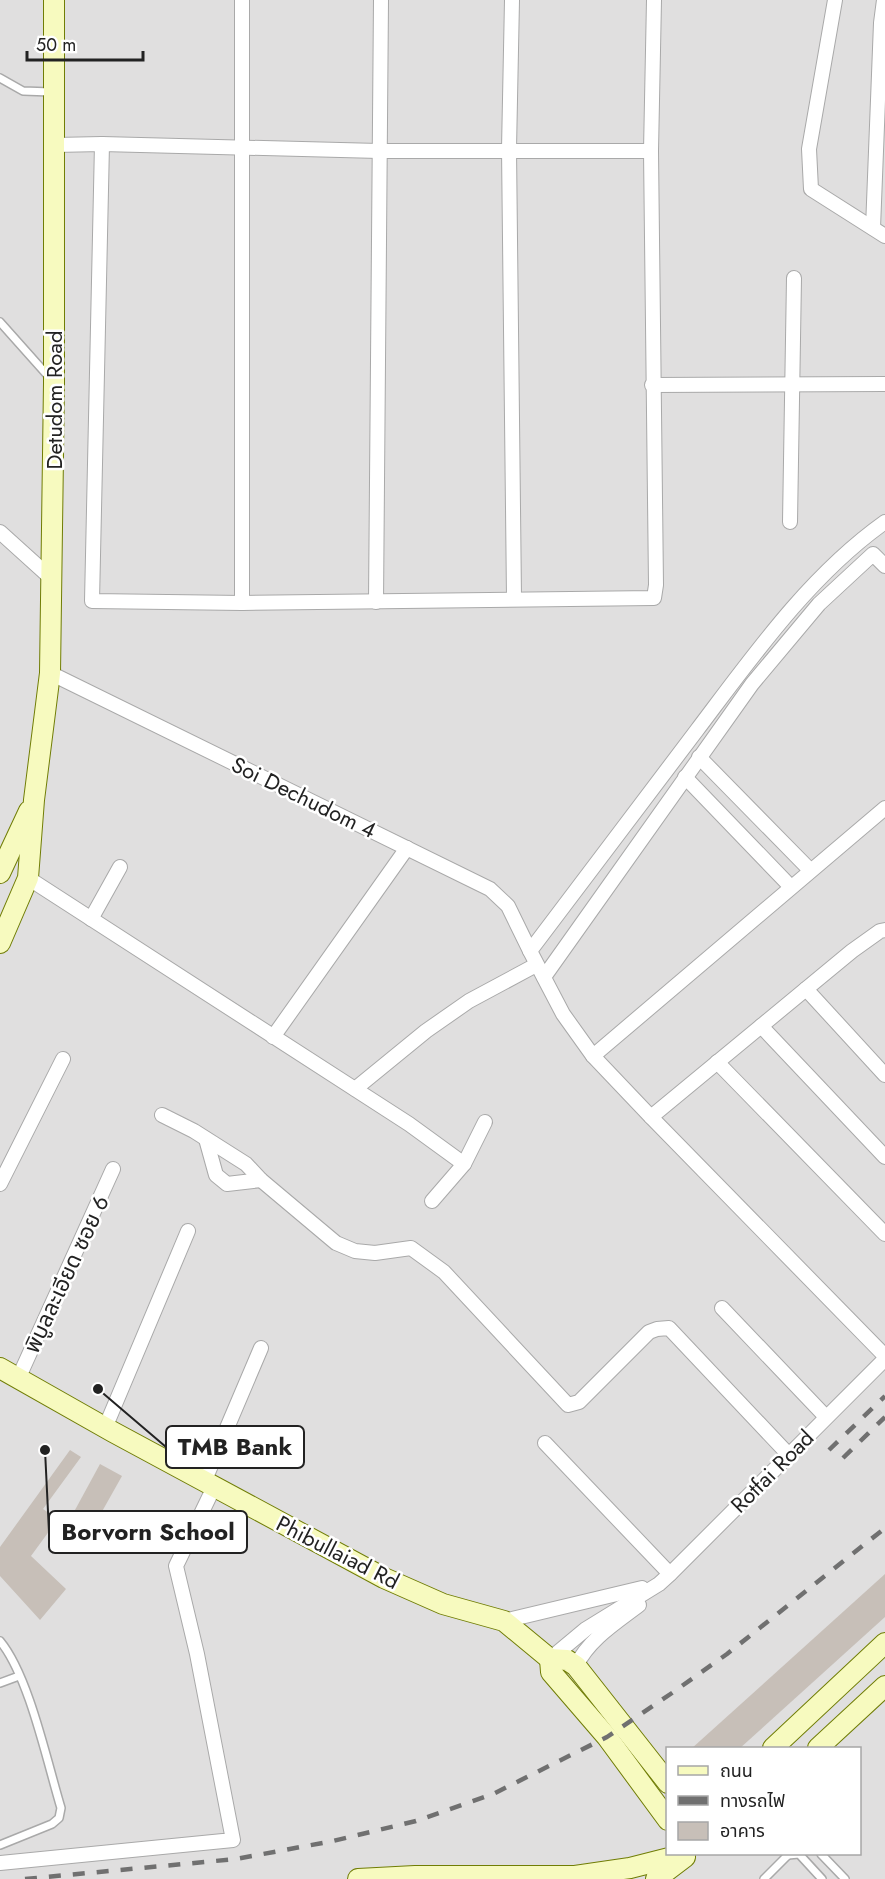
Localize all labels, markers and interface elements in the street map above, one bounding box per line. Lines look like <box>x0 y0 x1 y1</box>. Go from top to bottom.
scale bar <box>27 24 142 62</box>
text: 50 m <box>36 32 76 58</box>
street label: Detudom Road <box>38 331 70 469</box>
street label: Soi Dechudom 4 <box>226 748 382 846</box>
street label: พิบูลละเอียด ซอย 6 <box>15 1190 117 1358</box>
street label: Rotfai Road <box>723 1422 821 1520</box>
callout: TMB Bank <box>166 1426 304 1468</box>
text: TMB Bank <box>178 1429 292 1464</box>
street label: Phibullaiad Rd <box>271 1507 405 1597</box>
callout: Borvorn School <box>49 1511 247 1553</box>
text: Borvorn School <box>61 1514 235 1549</box>
legend <box>666 1747 861 1855</box>
text: ถนน <box>720 1758 753 1784</box>
text: ทางรถไฟ <box>720 1788 785 1814</box>
text: อาคาร <box>720 1818 765 1844</box>

